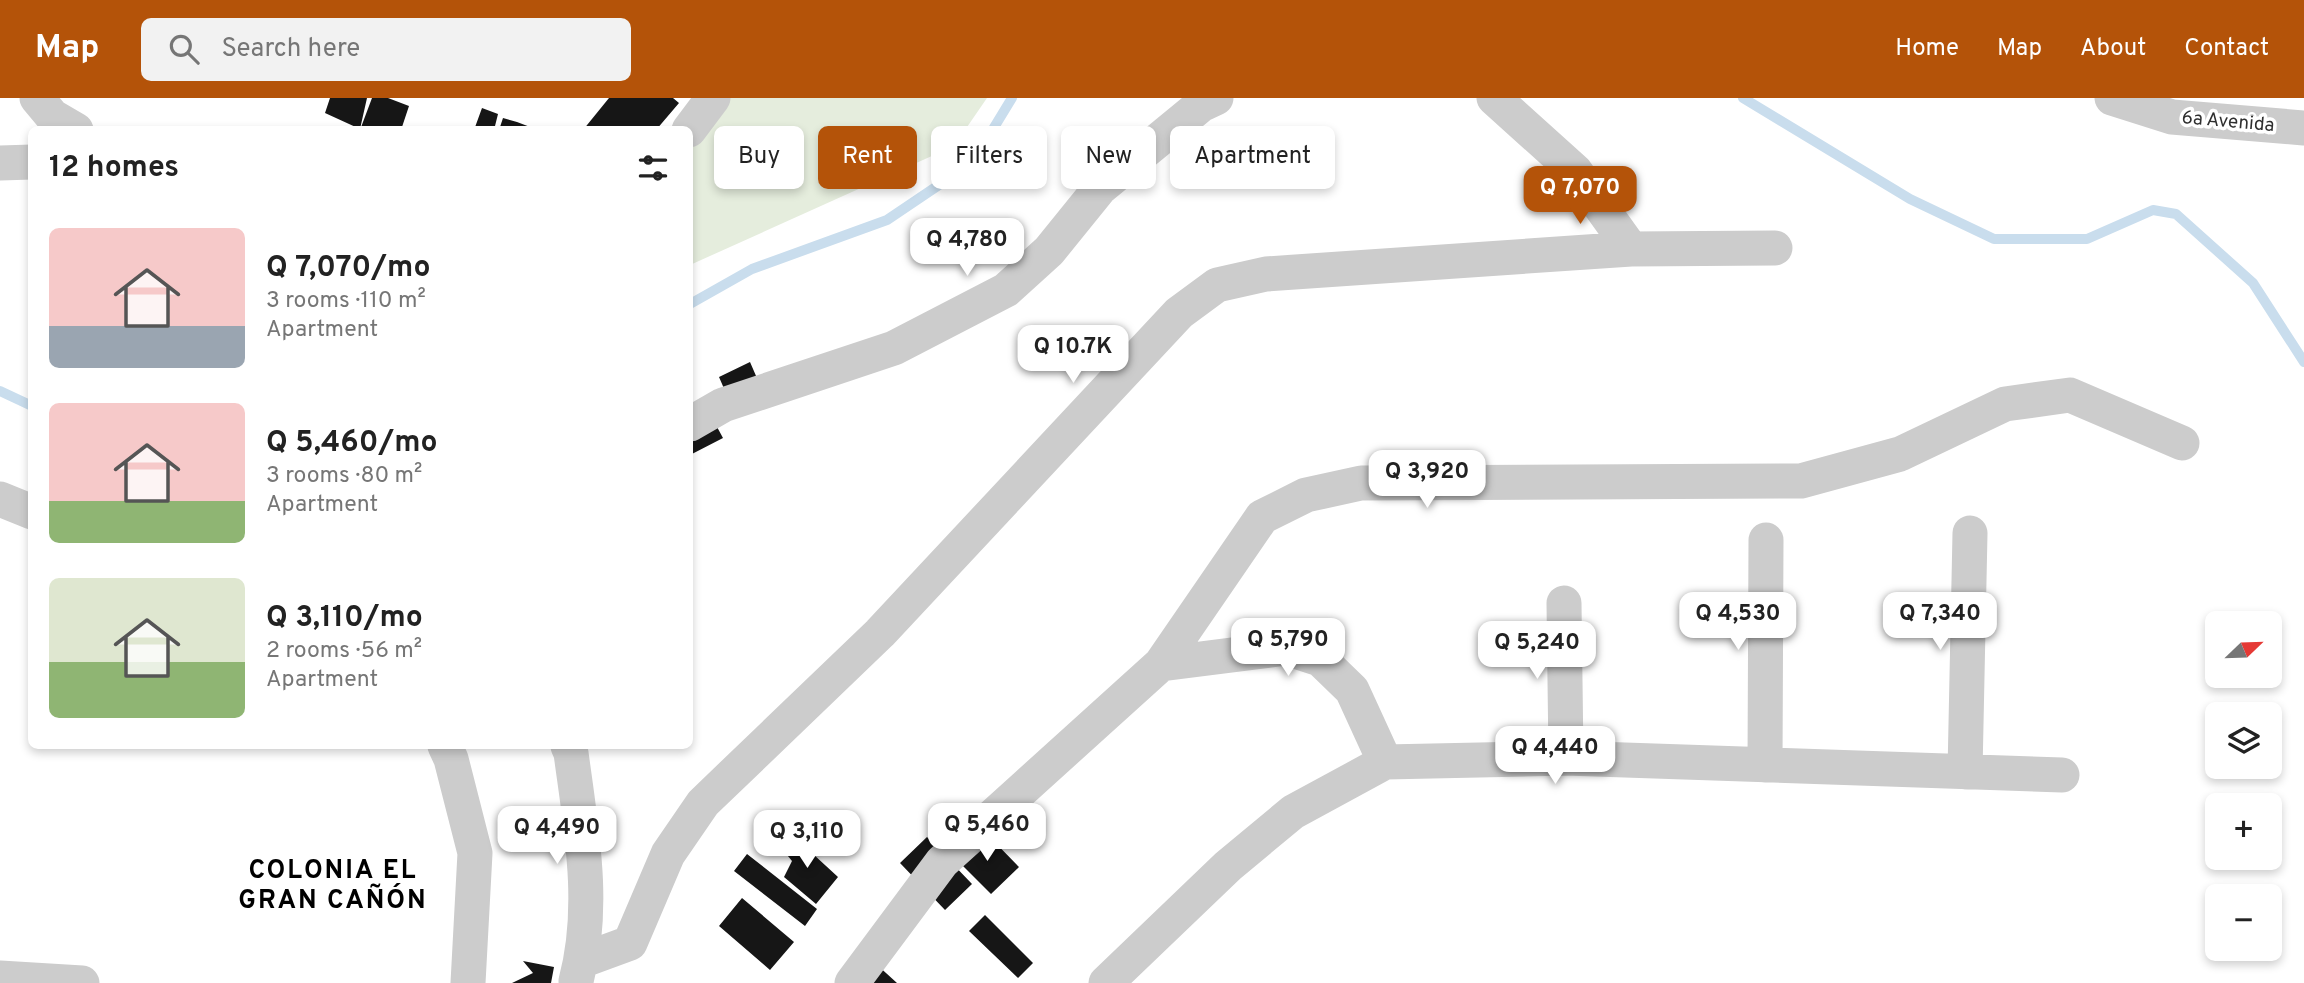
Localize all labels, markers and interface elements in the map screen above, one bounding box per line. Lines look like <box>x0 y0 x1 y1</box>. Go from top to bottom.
search box <box>141 18 631 81</box>
text: Map <box>35 28 99 70</box>
icon: search <box>165 30 203 68</box>
text: Search here <box>221 33 360 66</box>
text: Home <box>1895 34 1959 64</box>
text: Map <box>1997 34 2042 64</box>
text: About <box>2080 34 2146 64</box>
text: Contact <box>2184 34 2269 64</box>
street label: 6a Avenida <box>2181 106 2275 138</box>
chip: Buy <box>714 126 804 189</box>
chip: Rent <box>818 126 917 189</box>
chip: Filters <box>931 126 1047 189</box>
chip: New <box>1061 126 1156 189</box>
chip: Apartment <box>1170 126 1335 189</box>
icon: filters <box>634 149 672 187</box>
text: 12 homes <box>49 150 179 187</box>
pin: Q 7,070 <box>1515 166 1645 226</box>
text: Q 7,070 <box>1540 174 1620 203</box>
pin: Q 4,780 <box>902 218 1032 278</box>
text: Q 4,780 <box>926 226 1008 255</box>
text: Q 7,070/mo <box>266 250 430 287</box>
icon: home <box>105 256 189 340</box>
text: 3 rooms · 110 m² <box>266 287 426 316</box>
text: Apartment <box>266 316 378 345</box>
pin: Q 10.7K <box>1008 326 1138 385</box>
text: Q 10.7K <box>1034 333 1112 362</box>
text: Q 5,460/mo <box>266 425 438 462</box>
icon: home <box>105 431 189 515</box>
pin: Q 3,920 <box>1362 450 1492 510</box>
text: Q 3,920 <box>1385 458 1469 487</box>
text: 3 rooms · 80 m² <box>266 462 422 491</box>
text: Apartment <box>266 491 378 520</box>
pin: Q 4,530 <box>1673 592 1803 652</box>
pin: Q 7,340 <box>1875 592 2005 652</box>
text: Q 3,110/mo <box>266 600 423 637</box>
text: Q 4,530 <box>1695 600 1781 629</box>
text: Q 7,340 <box>1899 600 1981 629</box>
icon: home <box>105 606 189 690</box>
north arrow <box>2205 611 2282 688</box>
map controls <box>2205 611 2282 961</box>
pin: Q 5,790 <box>1223 618 1353 678</box>
pin: Q 5,240 <box>1472 622 1602 681</box>
text: Q 5,790 <box>1247 626 1329 655</box>
text: Q 5,240 <box>1494 629 1580 658</box>
text: 2 rooms · 56 m² <box>266 637 422 666</box>
text: Apartment <box>266 666 378 695</box>
button: layers <box>2205 702 2282 779</box>
pin: Q 4,440 <box>1490 726 1620 786</box>
text: Q 4,440 <box>1511 734 1599 763</box>
button: + <box>2205 793 2282 870</box>
pin: Q 5,460 <box>922 804 1052 863</box>
pin: Q 4,490 <box>492 806 622 866</box>
pin: Q 3,110 <box>742 810 872 870</box>
text: Q 5,460 <box>944 811 1030 840</box>
text: Q 4,490 <box>514 814 600 843</box>
text: Q 3,110 <box>770 818 844 847</box>
district label: COLONIA EL GRAN CAÑÓN <box>238 855 428 918</box>
button: − <box>2205 884 2282 961</box>

